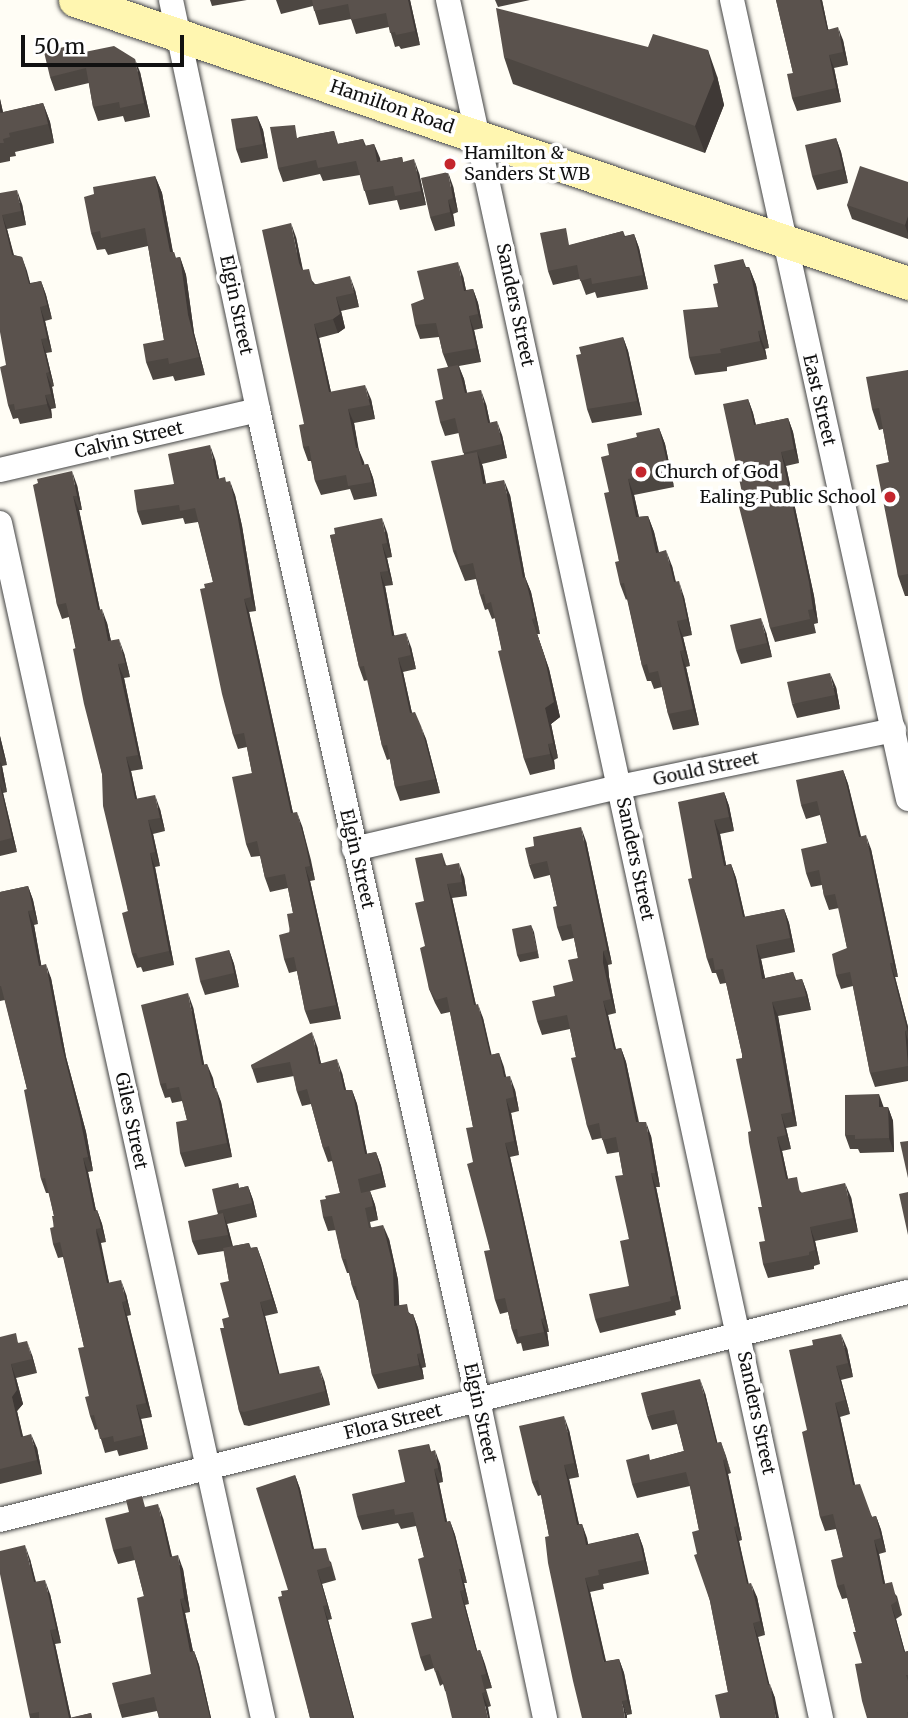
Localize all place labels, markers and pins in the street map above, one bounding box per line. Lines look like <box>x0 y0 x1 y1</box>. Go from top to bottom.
place label: Hamilton & Sanders St WB <box>464 143 590 186</box>
marker: Hamilton & Sanders St WB <box>442 156 458 172</box>
place label: Church of God <box>655 461 779 483</box>
marker: Church of God <box>633 464 649 480</box>
place label: Ealing Public School <box>699 486 876 508</box>
marker: Ealing Public School <box>882 489 898 505</box>

